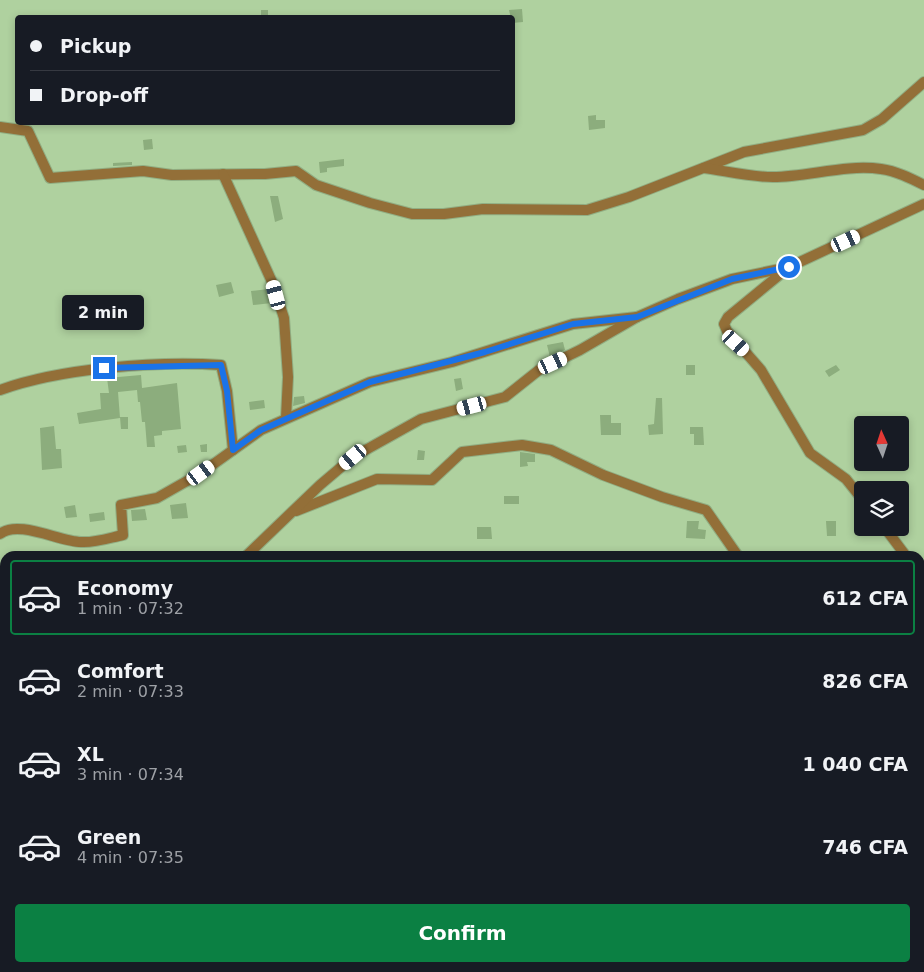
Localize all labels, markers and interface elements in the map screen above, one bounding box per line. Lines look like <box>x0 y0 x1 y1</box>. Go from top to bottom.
text: Pickup <box>60 35 131 57</box>
text: Drop-off <box>60 84 148 106</box>
car <box>829 228 862 254</box>
route start <box>778 256 800 278</box>
car <box>264 279 287 311</box>
callout: 2 min <box>63 296 145 330</box>
text: 2 min <box>78 303 128 322</box>
car <box>719 327 752 359</box>
car <box>536 350 569 376</box>
route end <box>93 357 115 379</box>
car <box>455 395 488 417</box>
north arrow <box>854 416 909 471</box>
map controls <box>854 416 909 536</box>
car <box>336 442 369 472</box>
car <box>184 458 217 488</box>
button: layers <box>854 481 909 536</box>
icon: car <box>17 575 62 620</box>
text: Economy <box>77 577 173 599</box>
text: 612 CFA <box>822 587 908 609</box>
text: 1 min · 07:32 <box>77 599 184 618</box>
icon: car <box>17 658 62 703</box>
text: Comfort <box>77 660 164 682</box>
text: 826 CFA <box>822 670 908 692</box>
text: 2 min · 07:33 <box>77 682 184 701</box>
icon: car <box>17 741 62 786</box>
text: XL <box>77 743 104 765</box>
text: 1 040 CFA <box>802 753 908 775</box>
text: 3 min · 07:34 <box>77 765 184 784</box>
icon: car <box>17 824 62 869</box>
text: Green <box>77 826 141 848</box>
text: 746 CFA <box>822 836 908 858</box>
text: 4 min · 07:35 <box>77 848 184 867</box>
button: Confirm <box>15 904 910 962</box>

